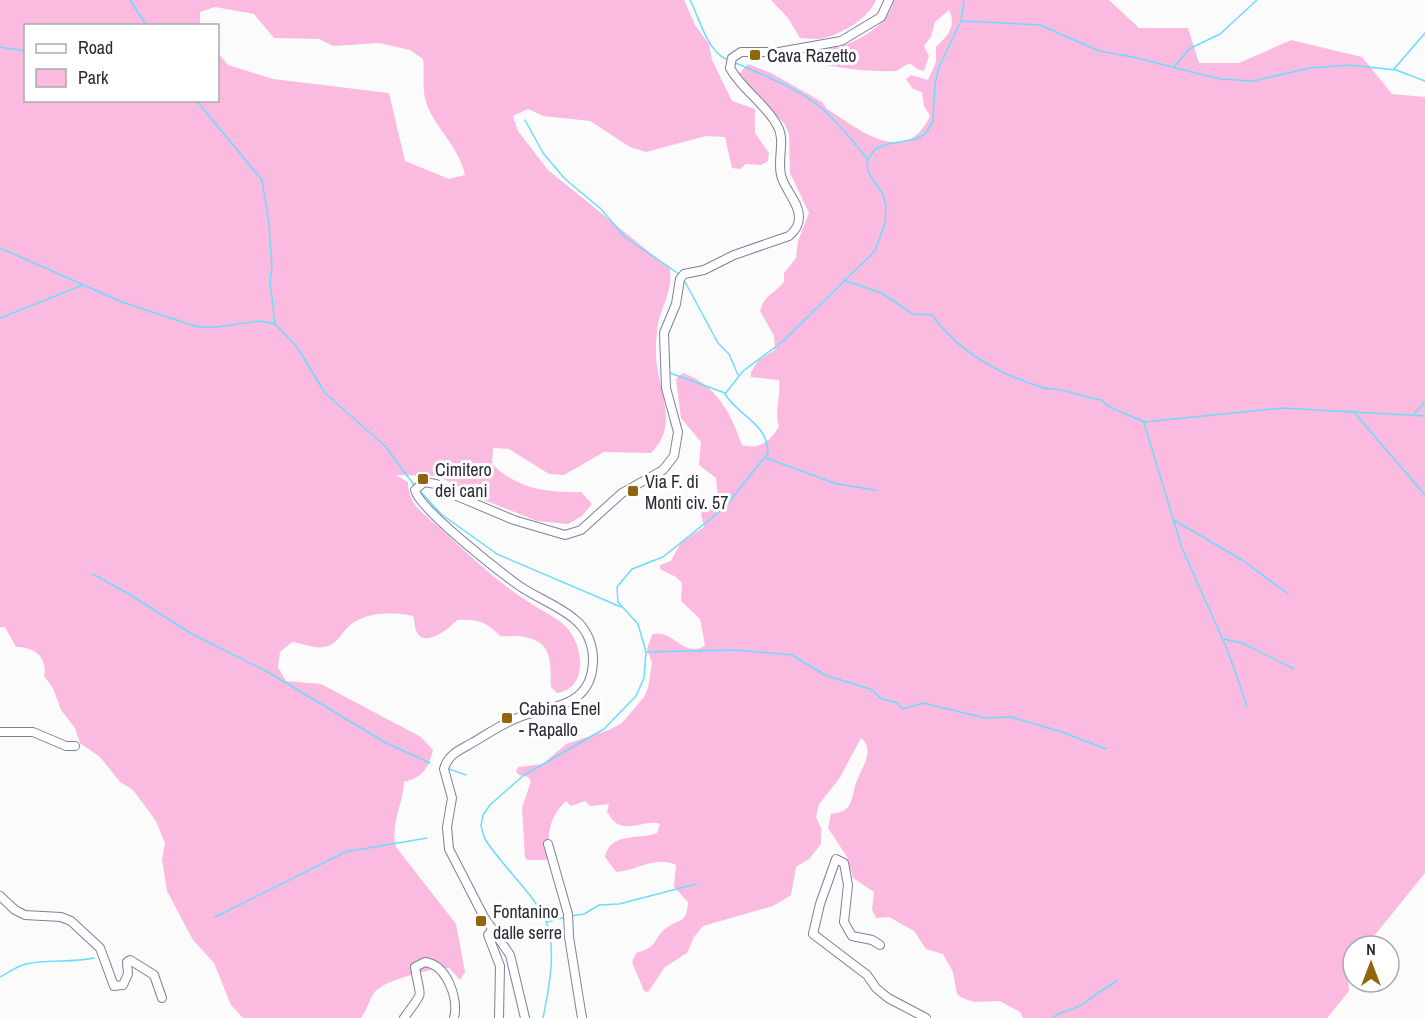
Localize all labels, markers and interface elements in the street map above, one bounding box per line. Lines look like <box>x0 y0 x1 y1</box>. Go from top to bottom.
legend <box>24 24 219 102</box>
text: Road <box>78 35 113 60</box>
place label: Cava Razetto <box>767 43 856 68</box>
marker: Cava Razetto <box>748 48 762 62</box>
text: Park <box>78 65 109 90</box>
place label: Cimitero dei cani <box>435 457 492 503</box>
place label: Via F. di Monti civ. 57 <box>645 469 728 515</box>
marker: Cimitero dei cani <box>416 472 430 486</box>
marker: Via F. di Monti civ. 57 <box>626 484 640 498</box>
place label: Cabina Enel - Rapallo <box>519 696 600 742</box>
marker: Cabina Enel - Rapallo <box>500 711 514 725</box>
place label: Fontanino dalle serre <box>493 899 562 945</box>
marker: Fontanino dalle serre <box>474 914 488 928</box>
north arrow <box>1341 934 1401 994</box>
text: N <box>1366 938 1376 960</box>

